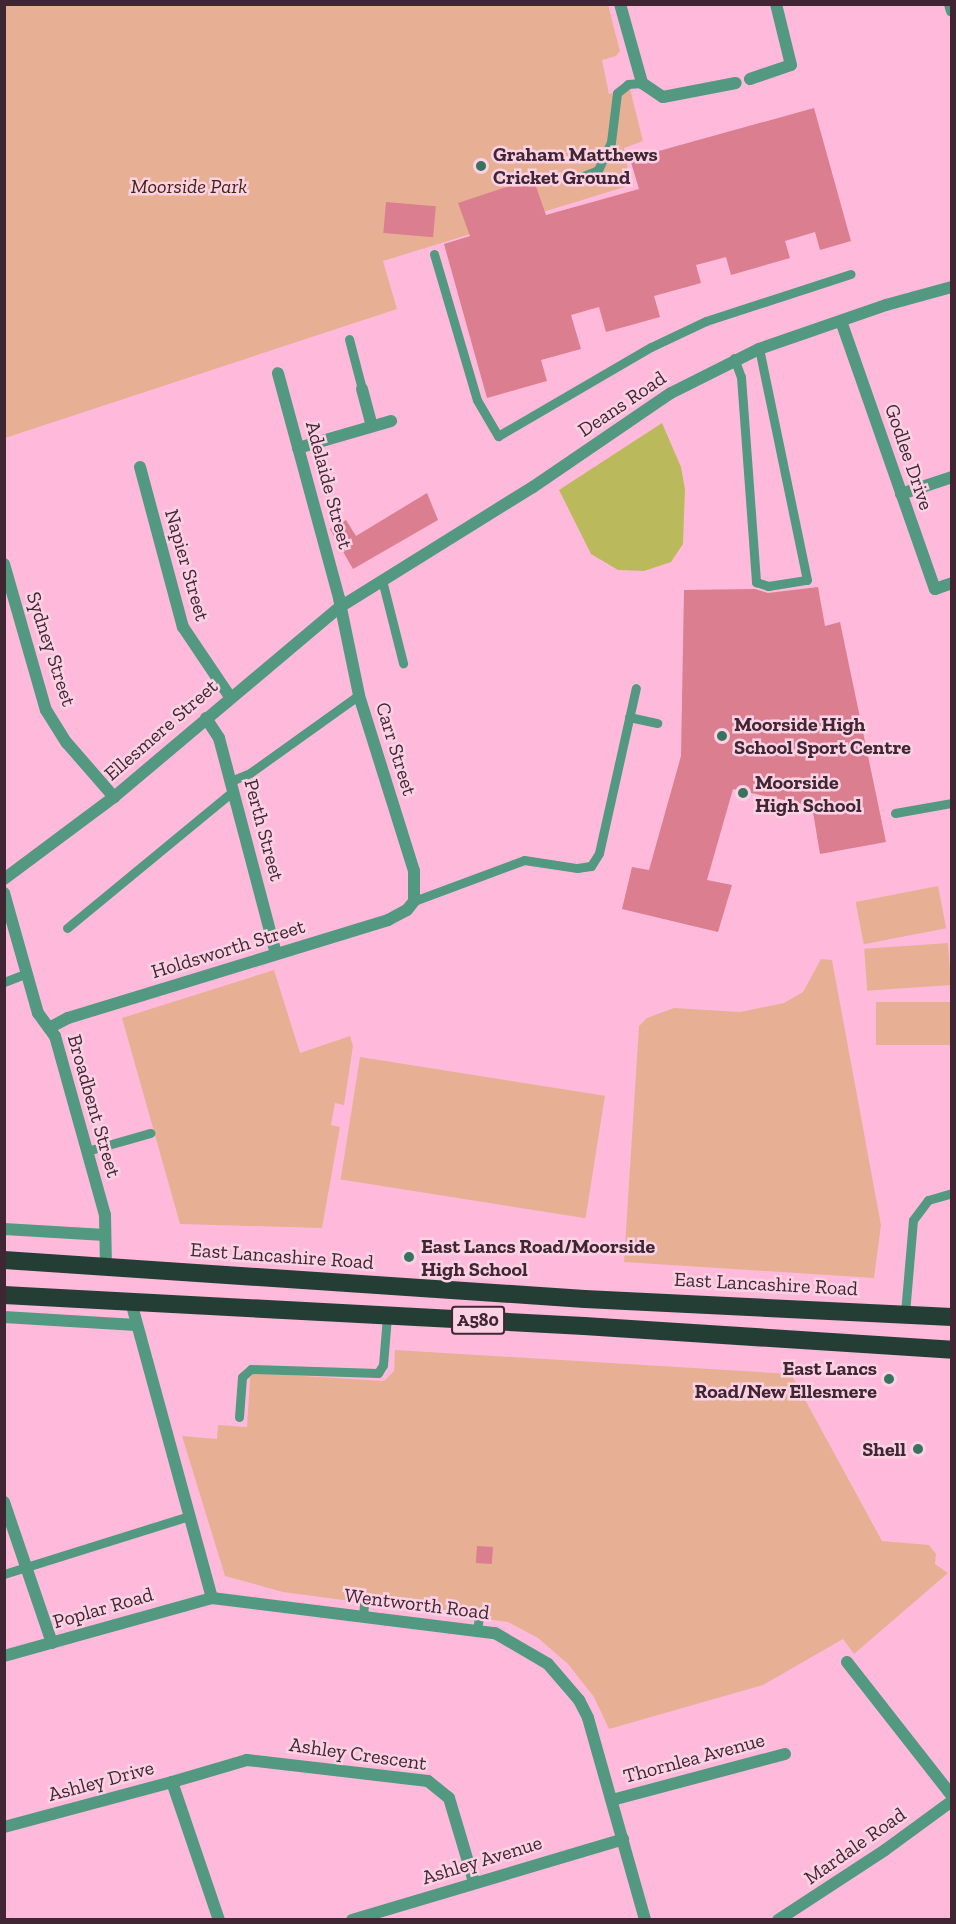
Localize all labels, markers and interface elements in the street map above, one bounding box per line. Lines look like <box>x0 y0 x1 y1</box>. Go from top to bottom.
place label: Graham Matthews Cricket Ground <box>493 142 658 189</box>
marker: Graham Matthews Cricket Ground <box>474 159 488 173</box>
park label: Moorside Park <box>131 174 247 198</box>
street label: Deans Road <box>573 366 671 442</box>
street label: Godlee Drive <box>880 401 938 513</box>
street label: Adelaide Street <box>300 418 358 552</box>
street label: Napier Street <box>160 506 214 624</box>
street label: Sydney Street <box>21 589 81 709</box>
street label: Ellesmere Street <box>99 674 223 786</box>
street label: Carr Street <box>370 699 422 799</box>
place label: Moorside High School Sport Centre <box>734 712 911 759</box>
marker: Moorside High School Sport Centre <box>715 729 729 743</box>
place label: Moorside High School <box>755 770 862 817</box>
street label: Perth Street <box>239 776 289 884</box>
marker: Moorside High School <box>736 786 750 800</box>
street label: Holdsworth Street <box>148 914 308 984</box>
street label: Broadbent Street <box>62 1032 126 1180</box>
place label: East Lancs Road/Moorside High School <box>421 1234 655 1281</box>
street label: East Lancashire Road <box>189 1238 375 1274</box>
marker: East Lancs Road/Moorside High School <box>402 1250 416 1264</box>
street label: East Lancashire Road <box>674 1267 858 1301</box>
road number: A580 <box>451 1305 505 1335</box>
place label: East Lancs Road/New Ellesmere <box>694 1356 877 1403</box>
marker: East Lancs Road/New Ellesmere <box>882 1372 896 1386</box>
place label: Shell <box>862 1437 906 1461</box>
marker: Shell <box>911 1442 925 1456</box>
street label: Poplar Road <box>50 1582 156 1634</box>
street label: Wentworth Road <box>343 1583 491 1625</box>
street label: Thornlea Avenue <box>620 1728 768 1788</box>
street label: Ashley Crescent <box>287 1732 429 1776</box>
street label: Ashley Drive <box>45 1755 157 1807</box>
street label: Mardale Road <box>800 1802 910 1890</box>
street label: Ashley Avenue <box>419 1830 545 1890</box>

